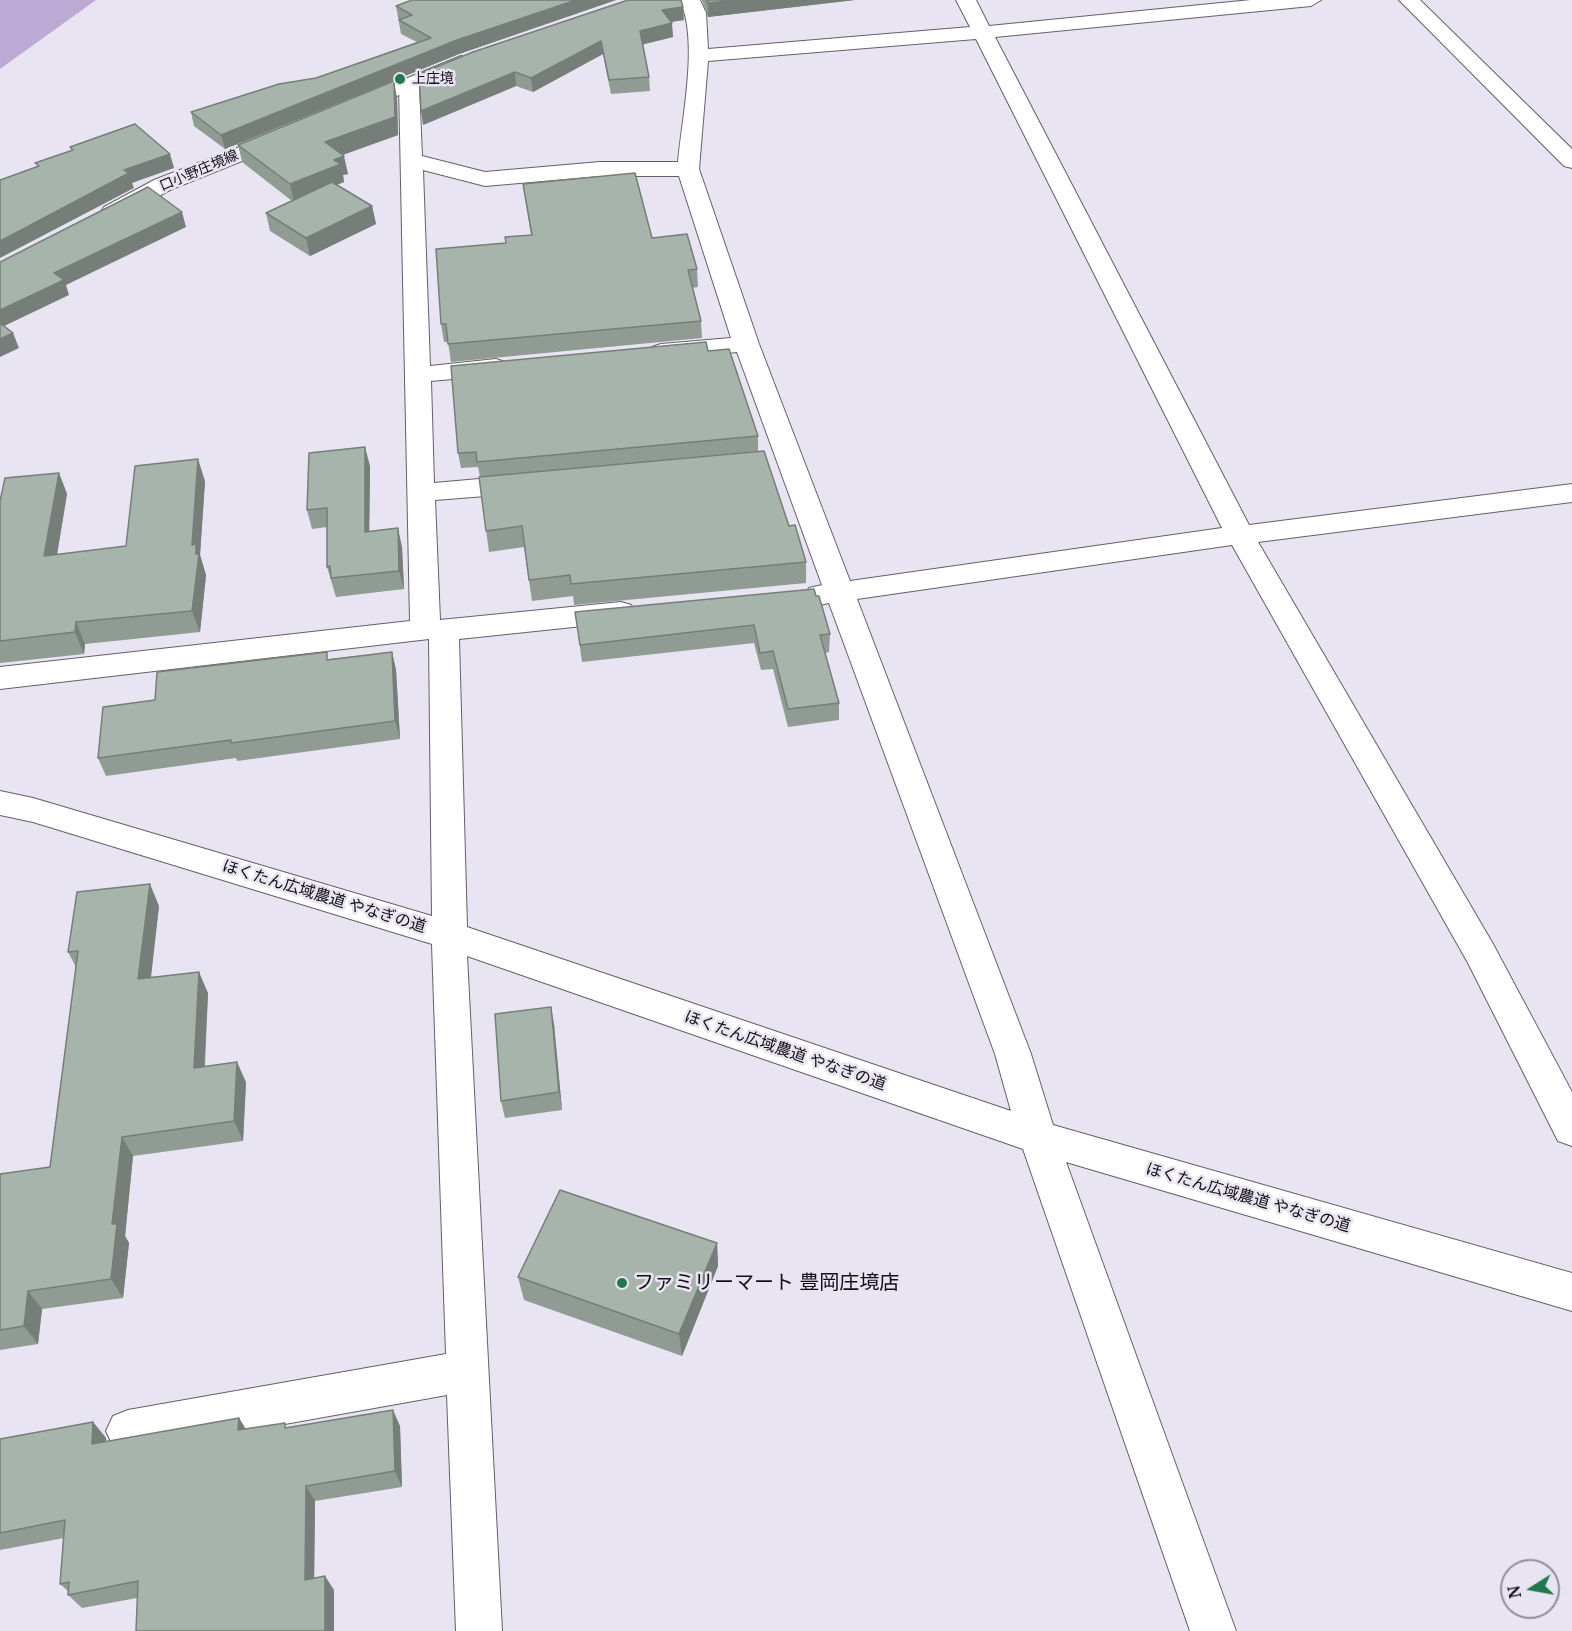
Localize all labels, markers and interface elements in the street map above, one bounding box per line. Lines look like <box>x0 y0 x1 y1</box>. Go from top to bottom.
place label: 上庄境 <box>412 71 454 87</box>
marker: 上庄境 <box>393 72 407 86</box>
street label: 口小野庄境線 <box>157 147 241 195</box>
street label: ほくたん広域農道 やなぎの道 <box>220 857 428 937</box>
street label: ほくたん広域農道 やなぎの道 <box>682 1007 888 1095</box>
street label: ほくたん広域農道 やなぎの道 <box>1143 1160 1353 1236</box>
place label: ファミリーマート 豊岡庄境店 <box>634 1271 899 1295</box>
marker: ファミリーマート 豊岡庄境店 <box>615 1276 629 1290</box>
north arrow <box>1500 1559 1560 1619</box>
text: N <box>1502 1584 1526 1600</box>

